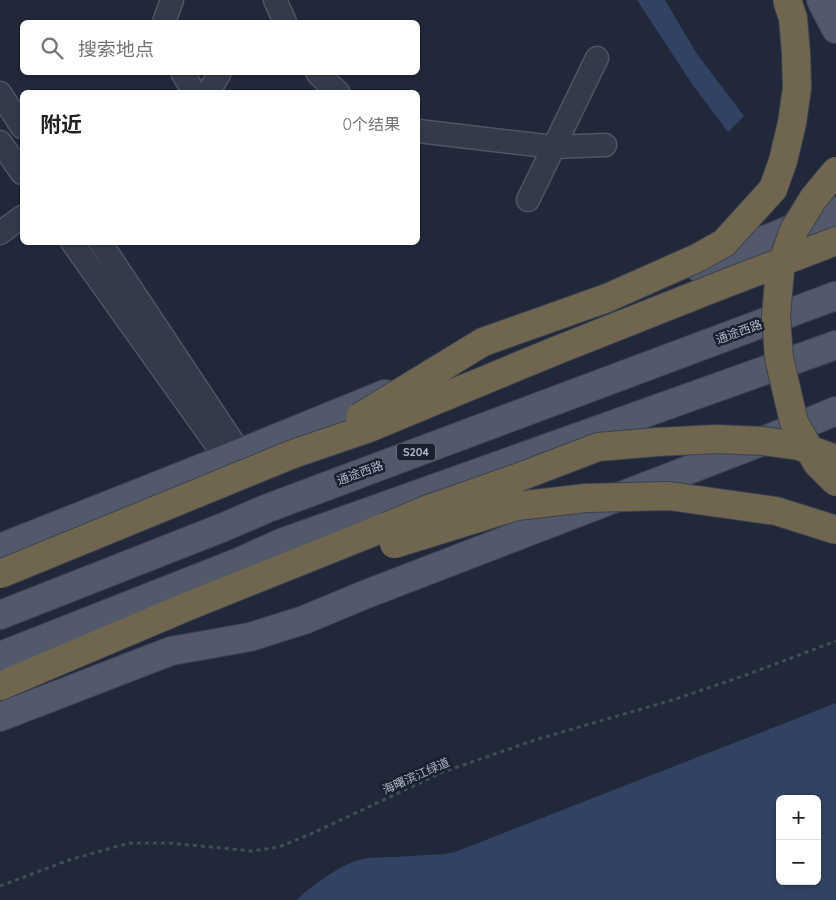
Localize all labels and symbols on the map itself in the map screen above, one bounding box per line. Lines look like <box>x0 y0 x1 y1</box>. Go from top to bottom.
street label: 通途西路 <box>714 316 764 347</box>
road number: S204 <box>397 444 435 461</box>
street label: 通途西路 <box>335 457 385 488</box>
street label: 海曙滨江绿道 <box>380 754 452 797</box>

